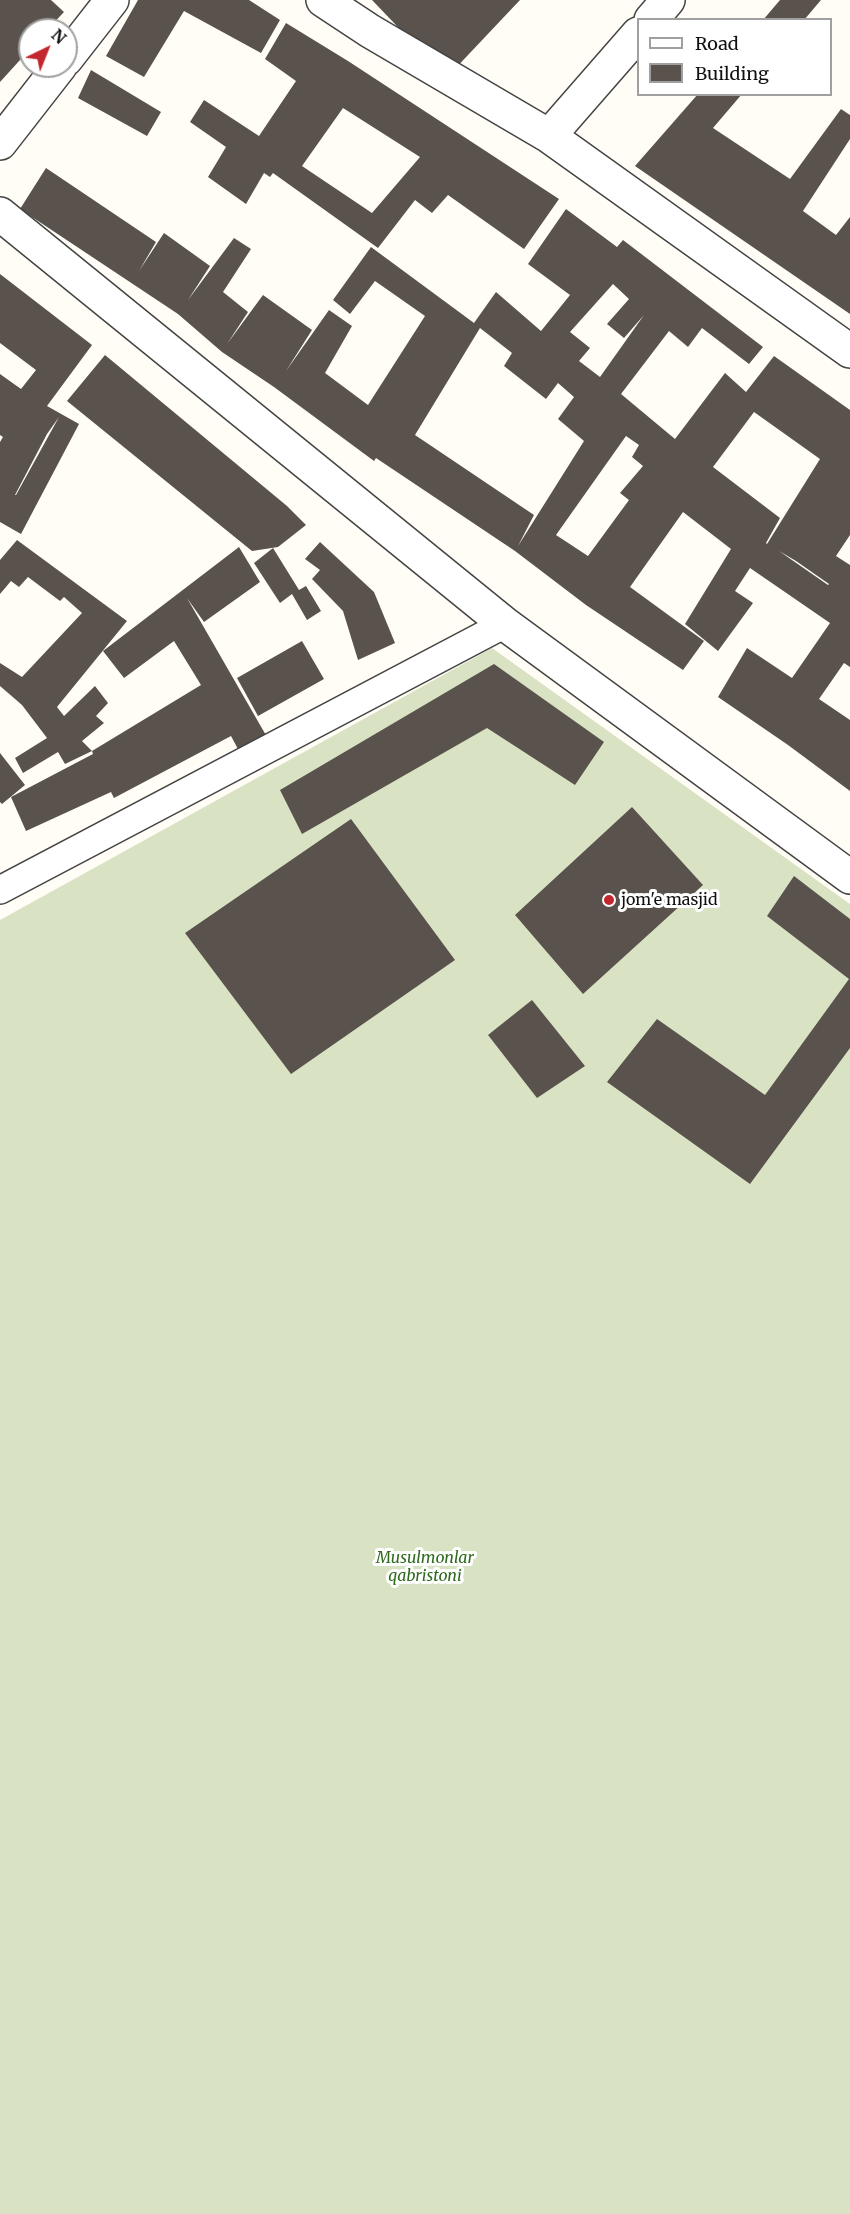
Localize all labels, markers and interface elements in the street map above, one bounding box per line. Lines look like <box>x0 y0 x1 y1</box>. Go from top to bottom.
north arrow <box>18 18 78 78</box>
legend <box>637 18 832 96</box>
text: N <box>47 25 70 48</box>
text: Road <box>695 32 739 55</box>
text: Building <box>695 62 769 85</box>
place label: jom'e masjid <box>621 890 718 910</box>
marker: jom'e masjid <box>602 893 616 907</box>
park label: Musulmonlar qabristoni <box>376 1548 474 1586</box>

